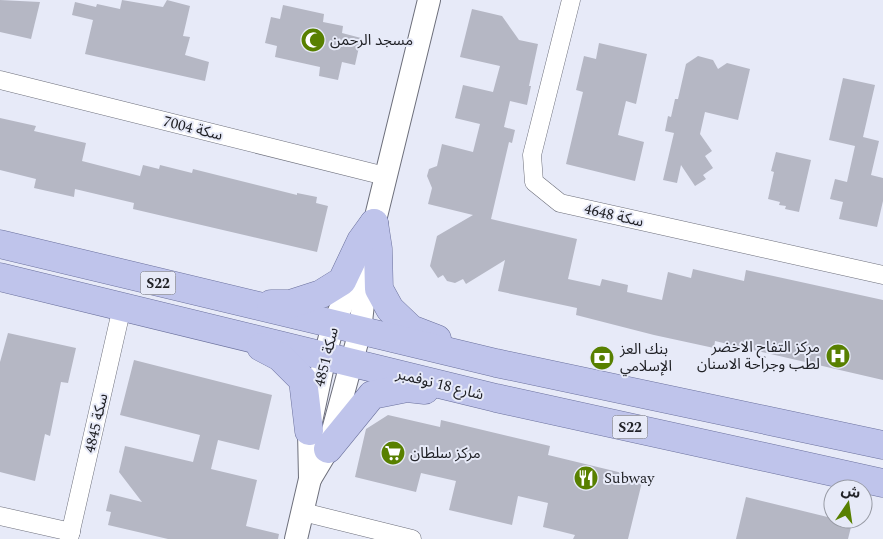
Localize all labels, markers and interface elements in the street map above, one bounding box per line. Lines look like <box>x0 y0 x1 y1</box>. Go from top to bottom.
mosque icon: مسجد الرحمن <box>300 27 326 53</box>
place label: مسجد الرحمن <box>330 29 413 52</box>
street label: سكة 7004 <box>161 110 225 147</box>
street label: سكة 4648 <box>582 197 646 234</box>
road number: S22 <box>140 272 176 294</box>
street label: سكة 4851 <box>308 325 345 389</box>
place label: مركز التفاح الاخضر لطب وجراحة الاسنان <box>697 336 820 376</box>
place label: بنك العز الإسلامي <box>619 338 672 378</box>
hospital icon: مركز التفاح الاخضر لطب وجراحة الاسنان <box>825 343 851 369</box>
bank icon: بنك العز الإسلامي <box>589 345 615 371</box>
street label: شارع 18 نوفمبر <box>393 362 486 407</box>
street label: سكة 4845 <box>78 391 115 455</box>
road number: S22 <box>612 416 648 438</box>
supermarket icon: مركز سلطان <box>380 440 406 466</box>
place label: مركز سلطان <box>410 442 481 465</box>
restaurant icon: Subway <box>573 465 599 491</box>
place label: Subway <box>604 467 655 490</box>
north arrow <box>823 479 873 529</box>
text: ش <box>839 479 863 504</box>

